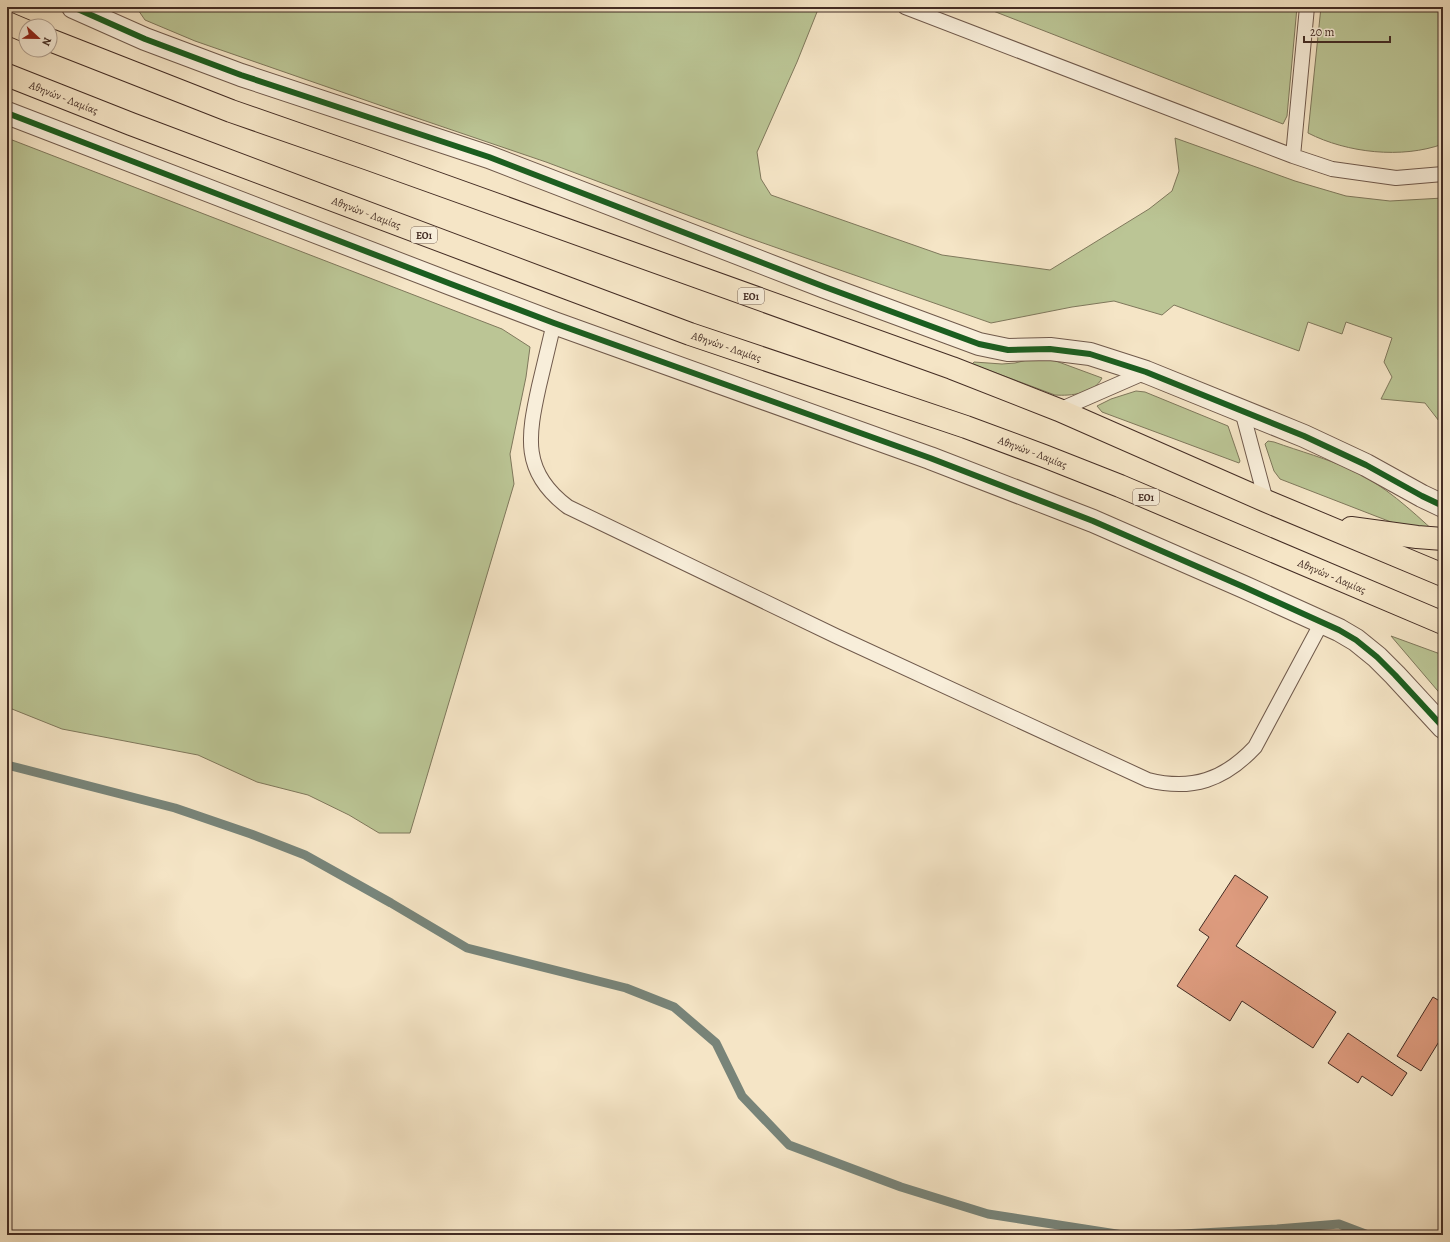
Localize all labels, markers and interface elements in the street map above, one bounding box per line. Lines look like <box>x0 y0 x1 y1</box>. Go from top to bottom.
north arrow <box>18 18 58 58</box>
scale bar <box>1304 18 1390 44</box>
text: 20 m <box>1310 24 1334 40</box>
text: N <box>38 35 55 48</box>
street label: Αθηνών - Λαμίας <box>26 77 100 118</box>
street label: Αθηνών - Λαμίας <box>329 192 403 232</box>
road number: ΕΟ1 <box>411 227 437 243</box>
road number: ΕΟ1 <box>738 288 764 304</box>
street label: Αθηνών - Λαμίας <box>689 327 763 365</box>
street label: Αθηνών - Λαμίας <box>995 432 1070 472</box>
road number: ΕΟ1 <box>1133 489 1159 505</box>
street label: Αθηνών - Λαμίας <box>1295 554 1369 597</box>

